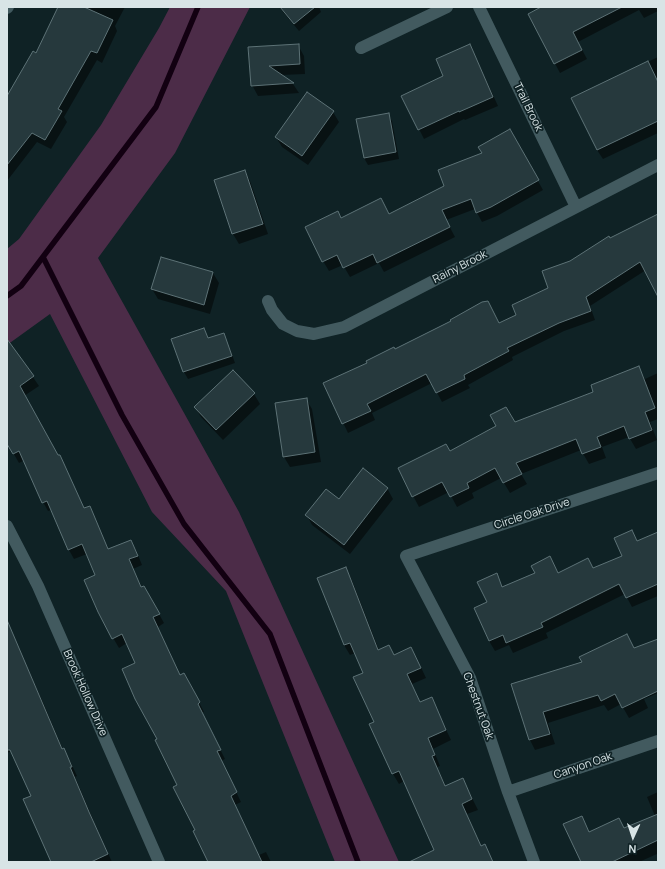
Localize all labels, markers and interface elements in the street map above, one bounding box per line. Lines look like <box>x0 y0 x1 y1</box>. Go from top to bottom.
street label: Trail Brook <box>511 81 545 133</box>
street label: Rainy Brook <box>431 248 489 286</box>
street label: Circle Oak Drive <box>492 496 572 532</box>
street label: Brook Hollow Drive <box>60 648 110 738</box>
street label: Chestnut Oak <box>460 671 496 741</box>
street label: Canyon Oak <box>552 750 614 782</box>
north arrow <box>613 817 653 857</box>
text: N <box>628 842 637 857</box>

